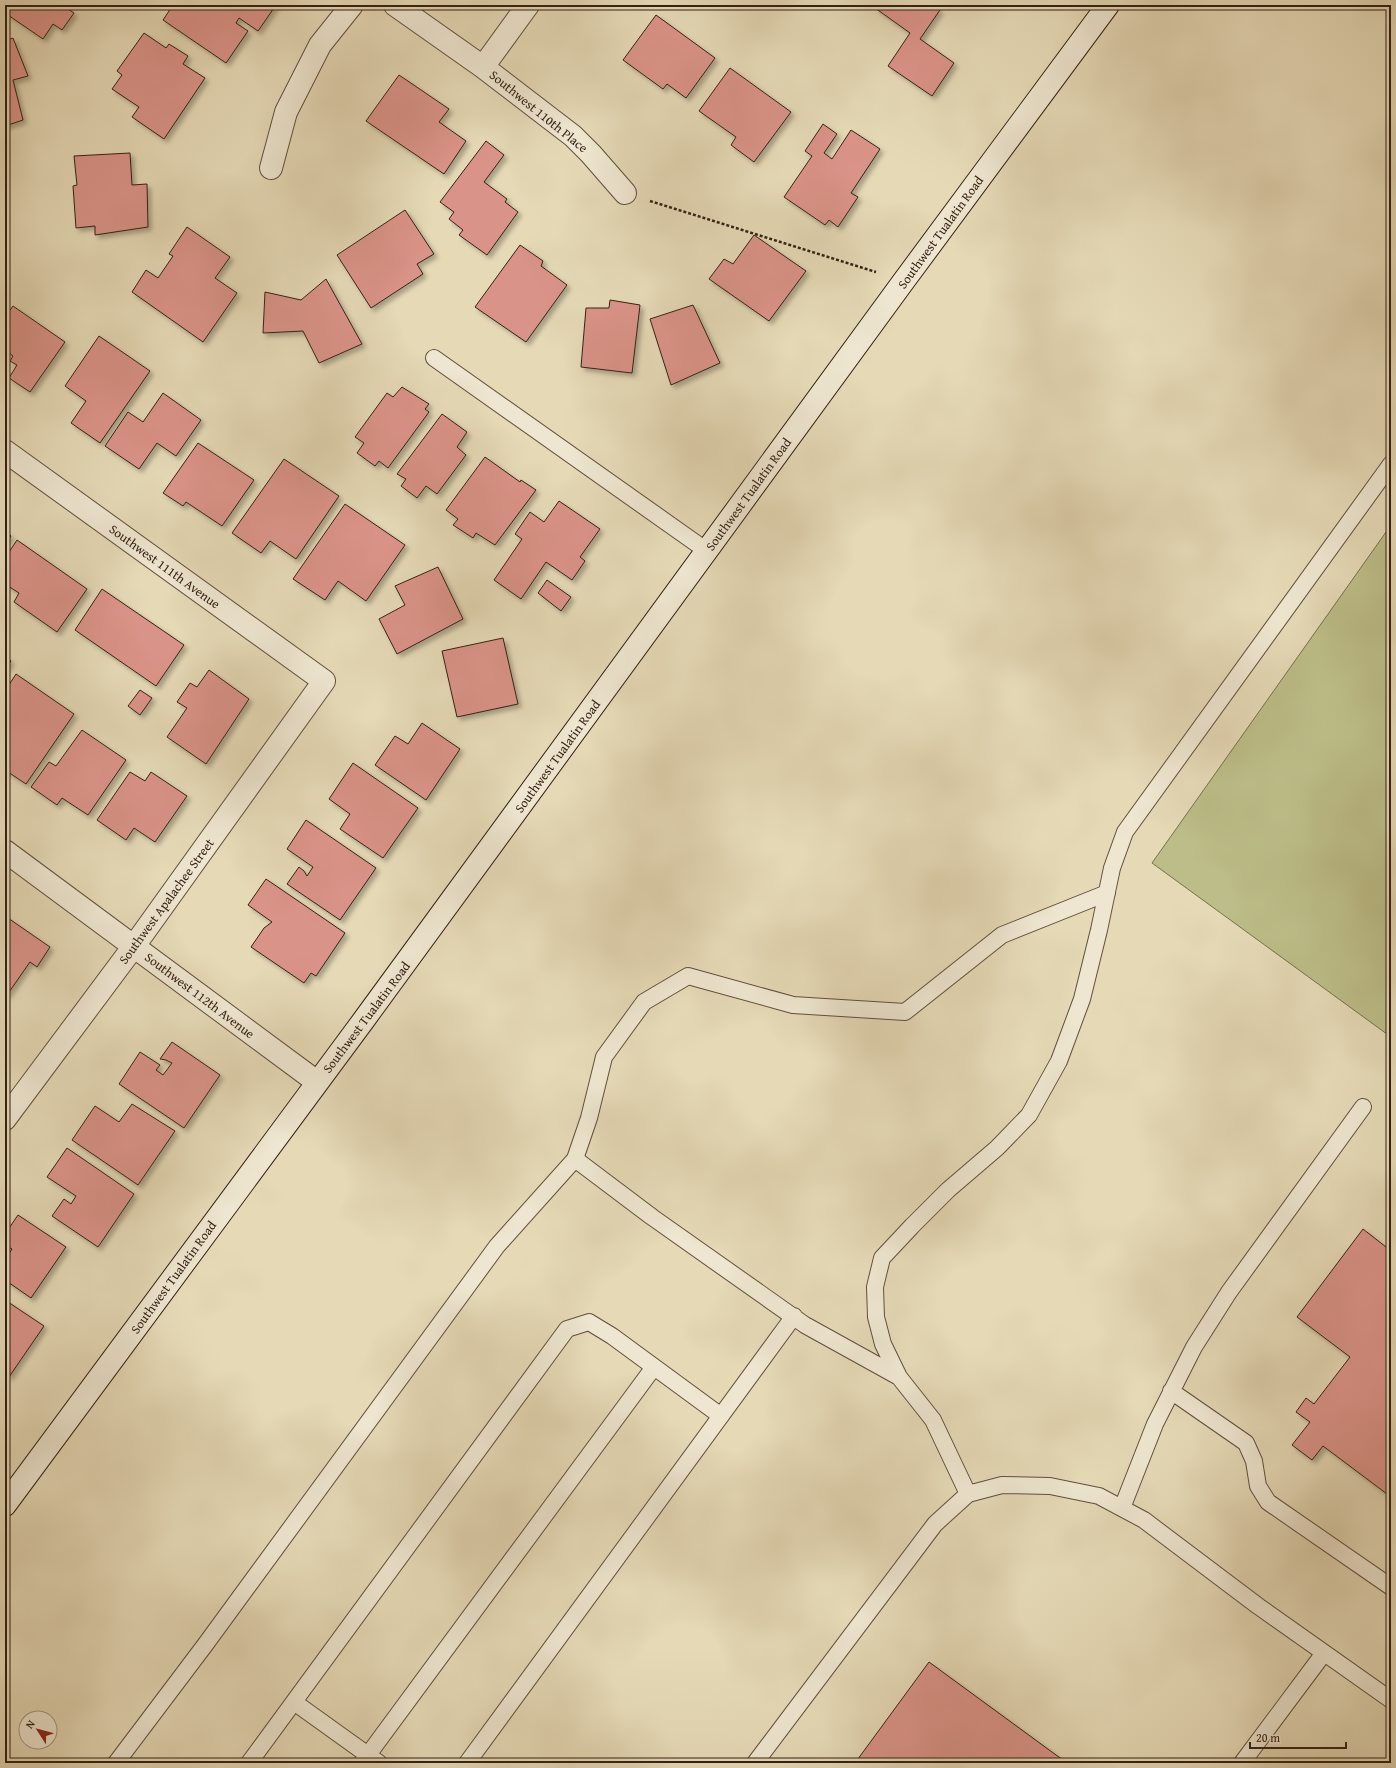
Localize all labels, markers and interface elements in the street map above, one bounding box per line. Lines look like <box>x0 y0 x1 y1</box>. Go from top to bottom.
street label: Southwest 110th Place <box>485 66 592 157</box>
street label: Southwest Tualatin Road <box>893 172 988 293</box>
street label: Southwest Tualatin Road <box>701 434 796 555</box>
street label: Southwest 111th Avenue <box>105 520 224 613</box>
street label: Southwest Tualatin Road <box>510 696 605 817</box>
street label: Southwest Apalachee Street <box>114 834 219 968</box>
street label: Southwest 112th Avenue <box>141 948 259 1043</box>
street label: Southwest Tualatin Road <box>318 957 415 1077</box>
street label: Southwest Tualatin Road <box>126 1217 221 1338</box>
north arrow <box>18 1710 58 1750</box>
text: N <box>21 1716 39 1732</box>
scale bar <box>1250 1724 1346 1750</box>
text: 20 m <box>1256 1729 1280 1746</box>

